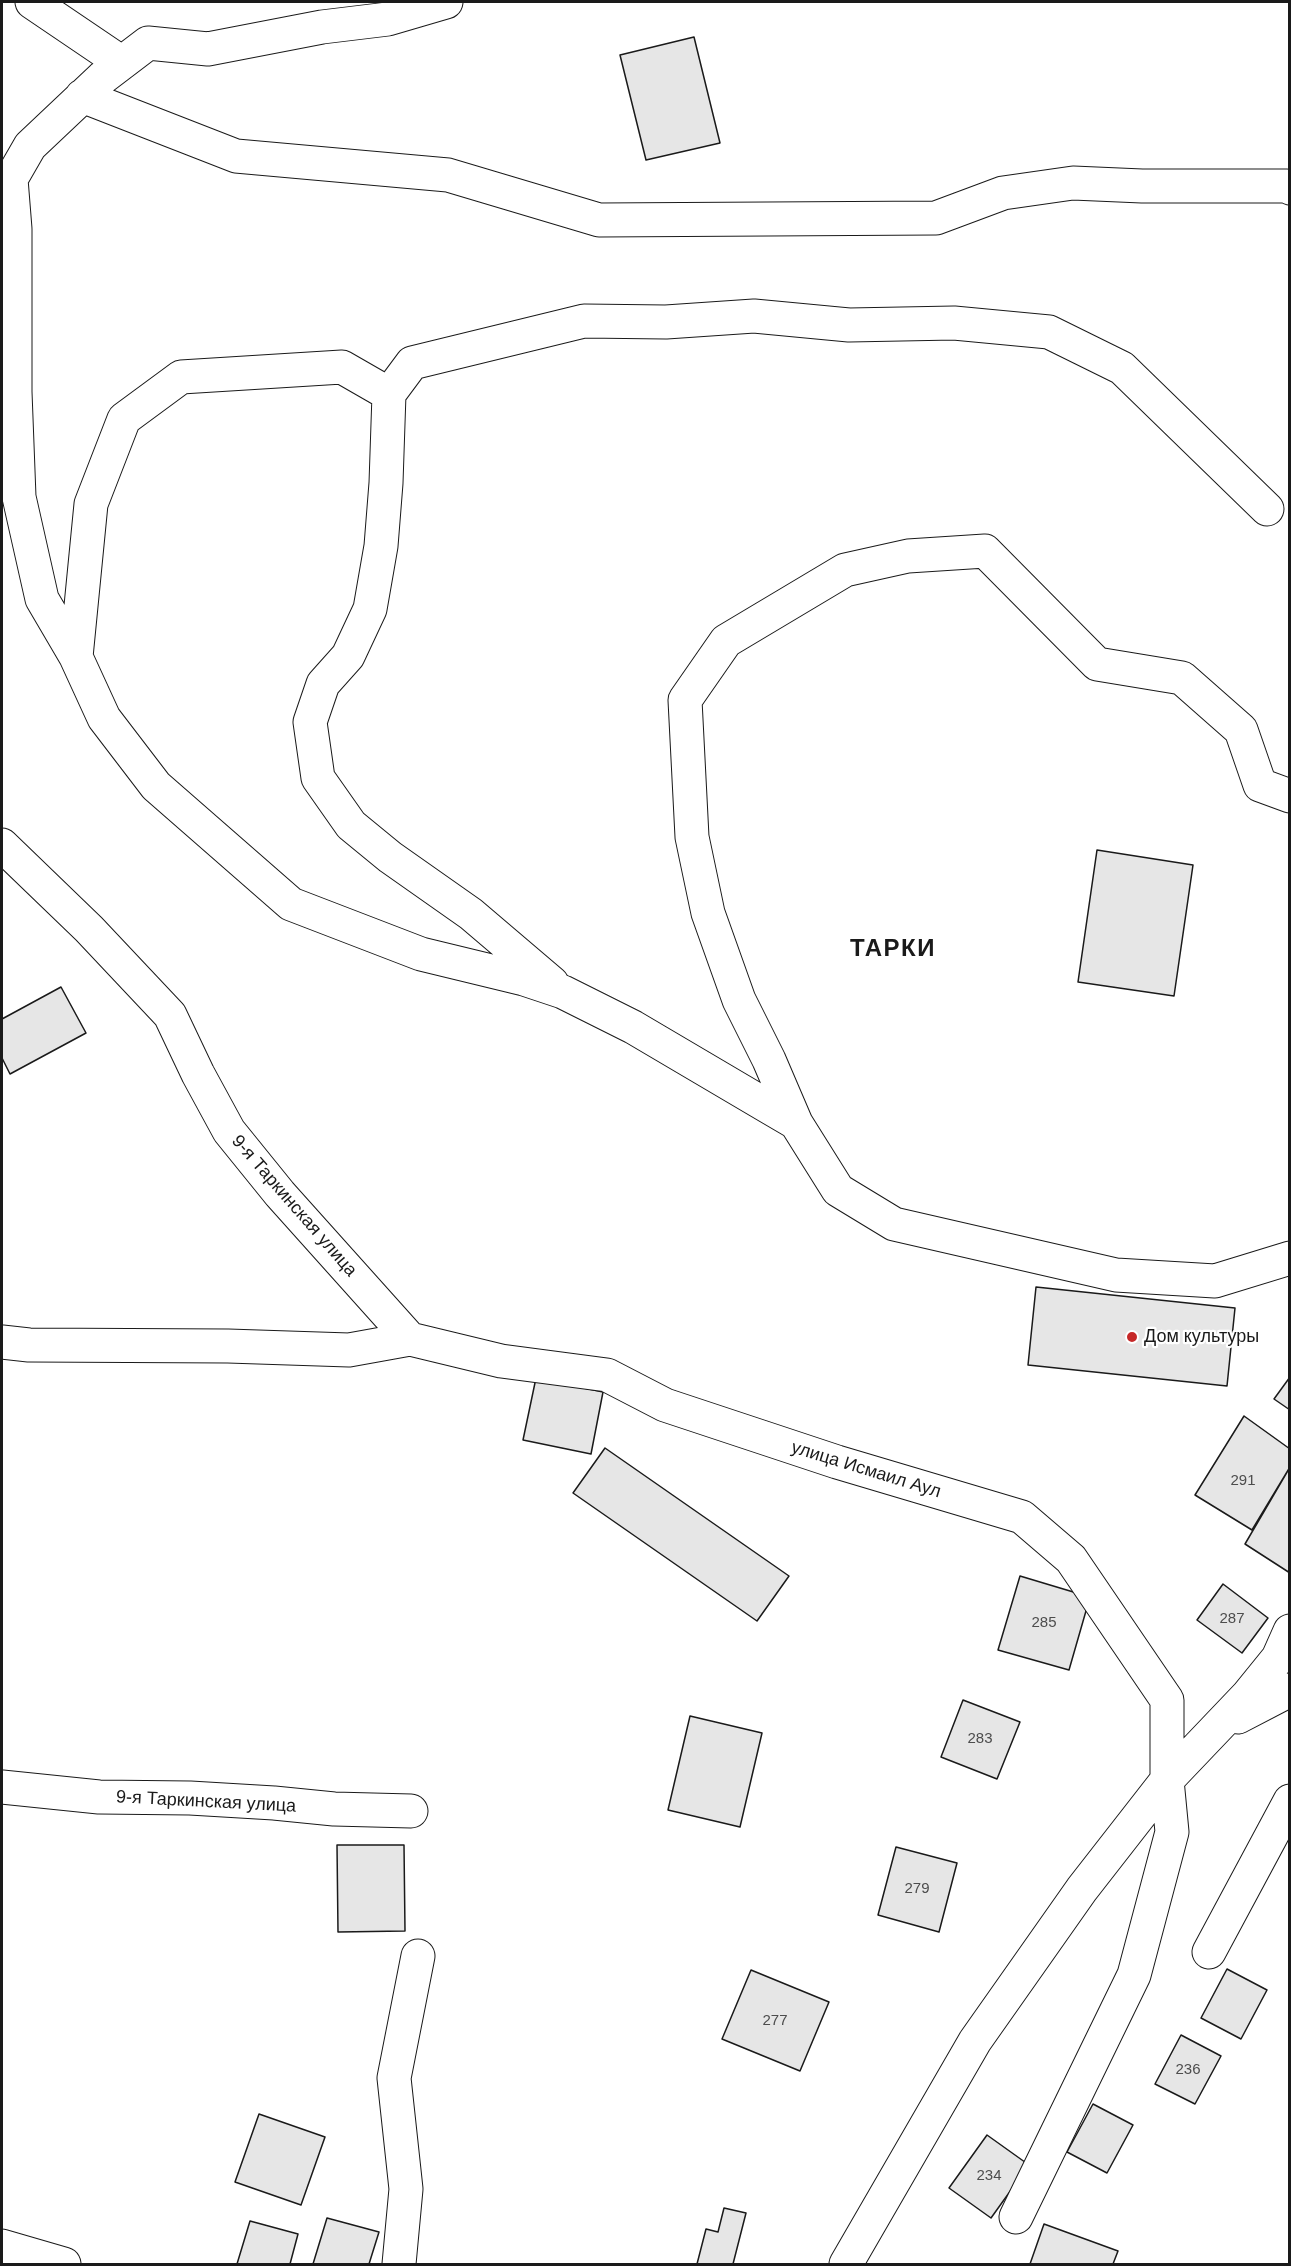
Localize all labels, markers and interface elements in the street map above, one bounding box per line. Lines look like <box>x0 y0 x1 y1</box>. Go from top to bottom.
district label: ТАРКИ <box>850 935 936 963</box>
street label: 9-я Таркинская улица <box>227 1131 361 1281</box>
place label: Дом культуры <box>1144 1326 1259 1348</box>
marker: Дом культуры <box>1125 1330 1139 1344</box>
street label: улица Исмаил Аул <box>789 1437 943 1503</box>
house number: 291 <box>1230 1472 1256 1490</box>
house number: 287 <box>1219 1610 1245 1628</box>
house number: 285 <box>1031 1614 1057 1632</box>
house number: 283 <box>967 1730 993 1748</box>
street label: 9-я Таркинская улица <box>115 1786 297 1818</box>
house number: 279 <box>904 1880 930 1898</box>
house number: 277 <box>762 2012 788 2030</box>
house number: 236 <box>1175 2061 1201 2079</box>
house number: 234 <box>976 2167 1002 2185</box>

